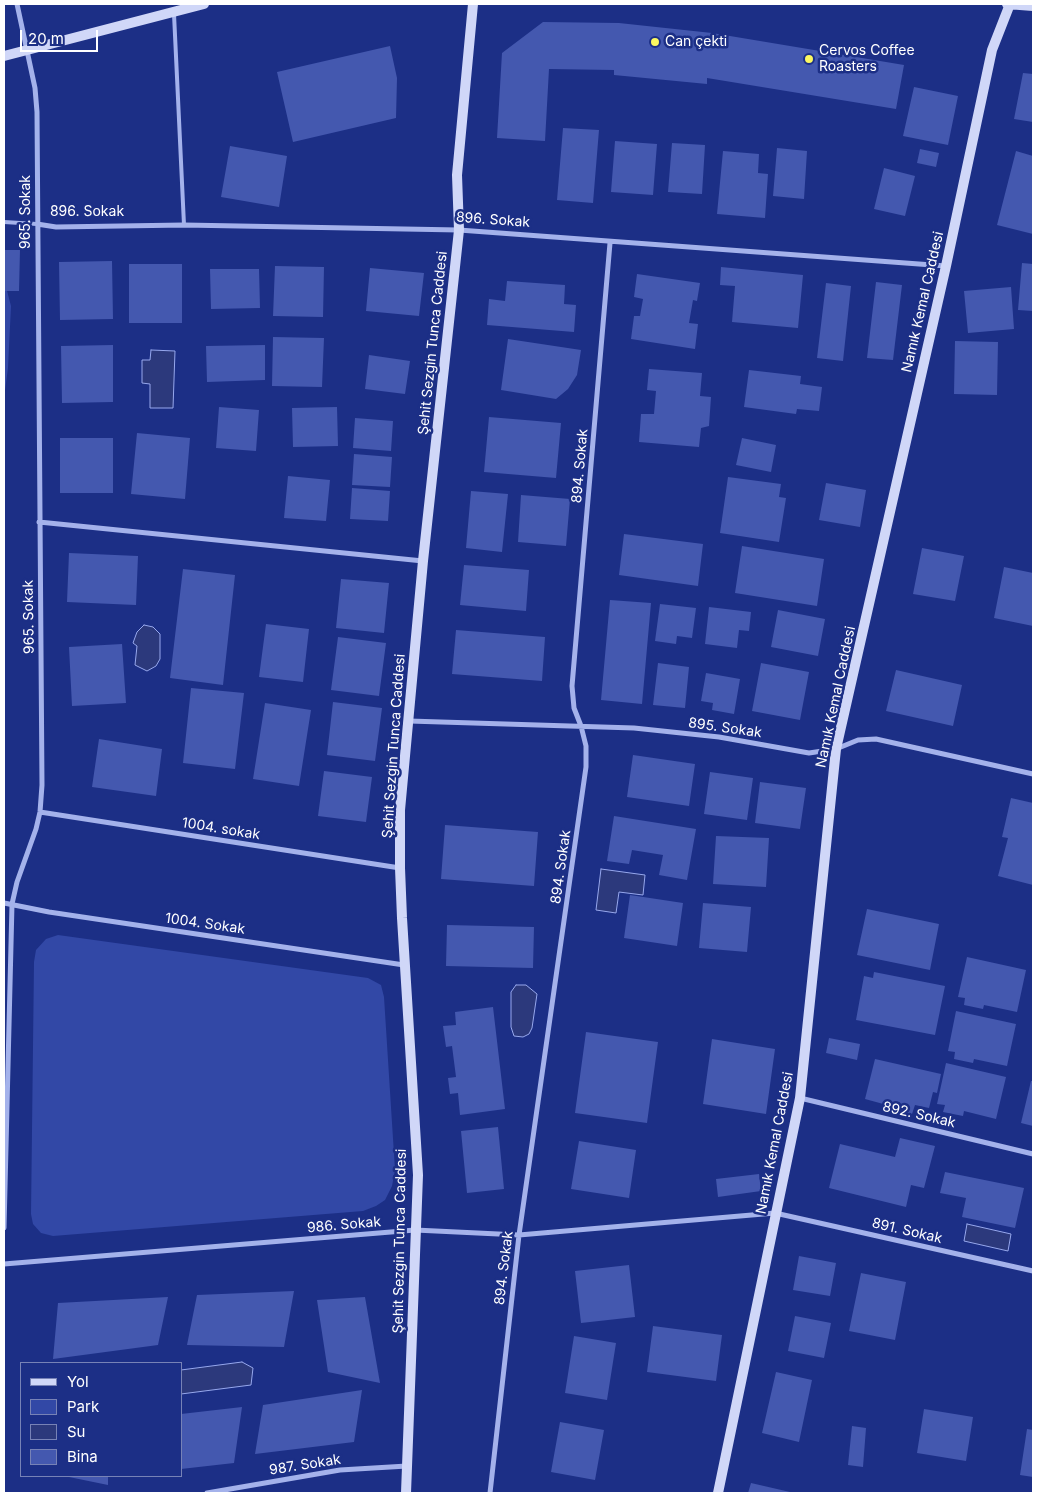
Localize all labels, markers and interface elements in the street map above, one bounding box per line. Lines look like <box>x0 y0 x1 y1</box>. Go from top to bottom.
scale bar <box>22 20 100 52</box>
text: 20 m <box>28 29 64 48</box>
place label: Can çekti <box>665 34 727 50</box>
marker: Can çekti <box>649 36 661 48</box>
place label: Cervos Coffee Roasters <box>819 43 915 75</box>
marker: Cervos Coffee Roasters <box>803 53 815 65</box>
street label: 965. Sokak <box>18 175 34 249</box>
street label: 896. Sokak <box>50 204 124 220</box>
street label: 896. Sokak <box>455 209 531 231</box>
street label: Namık Kemal Caddesi <box>899 230 947 374</box>
street label: Şehit Sezgin Tunca Caddesi <box>415 250 451 436</box>
street label: 894. Sokak <box>568 428 592 504</box>
street label: 965. Sokak <box>20 580 38 654</box>
street label: Namık Kemal Caddesi <box>813 625 859 769</box>
street label: Şehit Sezgin Tunca Caddesi <box>379 653 409 839</box>
street label: 895. Sokak <box>687 715 763 741</box>
street label: 1004. sokak <box>181 815 261 843</box>
street label: 894. Sokak <box>547 829 575 905</box>
street label: 1004. Sokak <box>164 910 246 938</box>
street label: Namık Kemal Caddesi <box>753 1071 797 1215</box>
street label: 892. Sokak <box>881 1098 957 1132</box>
street label: Şehit Sezgin Tunca Caddesi <box>390 1149 410 1333</box>
street label: 986. Sokak <box>306 1213 382 1237</box>
street label: 891. Sokak <box>870 1215 944 1247</box>
street label: 894. Sokak <box>491 1230 517 1306</box>
legend <box>20 1362 182 1477</box>
text: Yol <box>67 1372 89 1391</box>
text: Park <box>67 1397 99 1416</box>
text: Su <box>67 1422 86 1441</box>
text: Bina <box>67 1447 98 1466</box>
street label: 987. Sokak <box>268 1451 342 1479</box>

